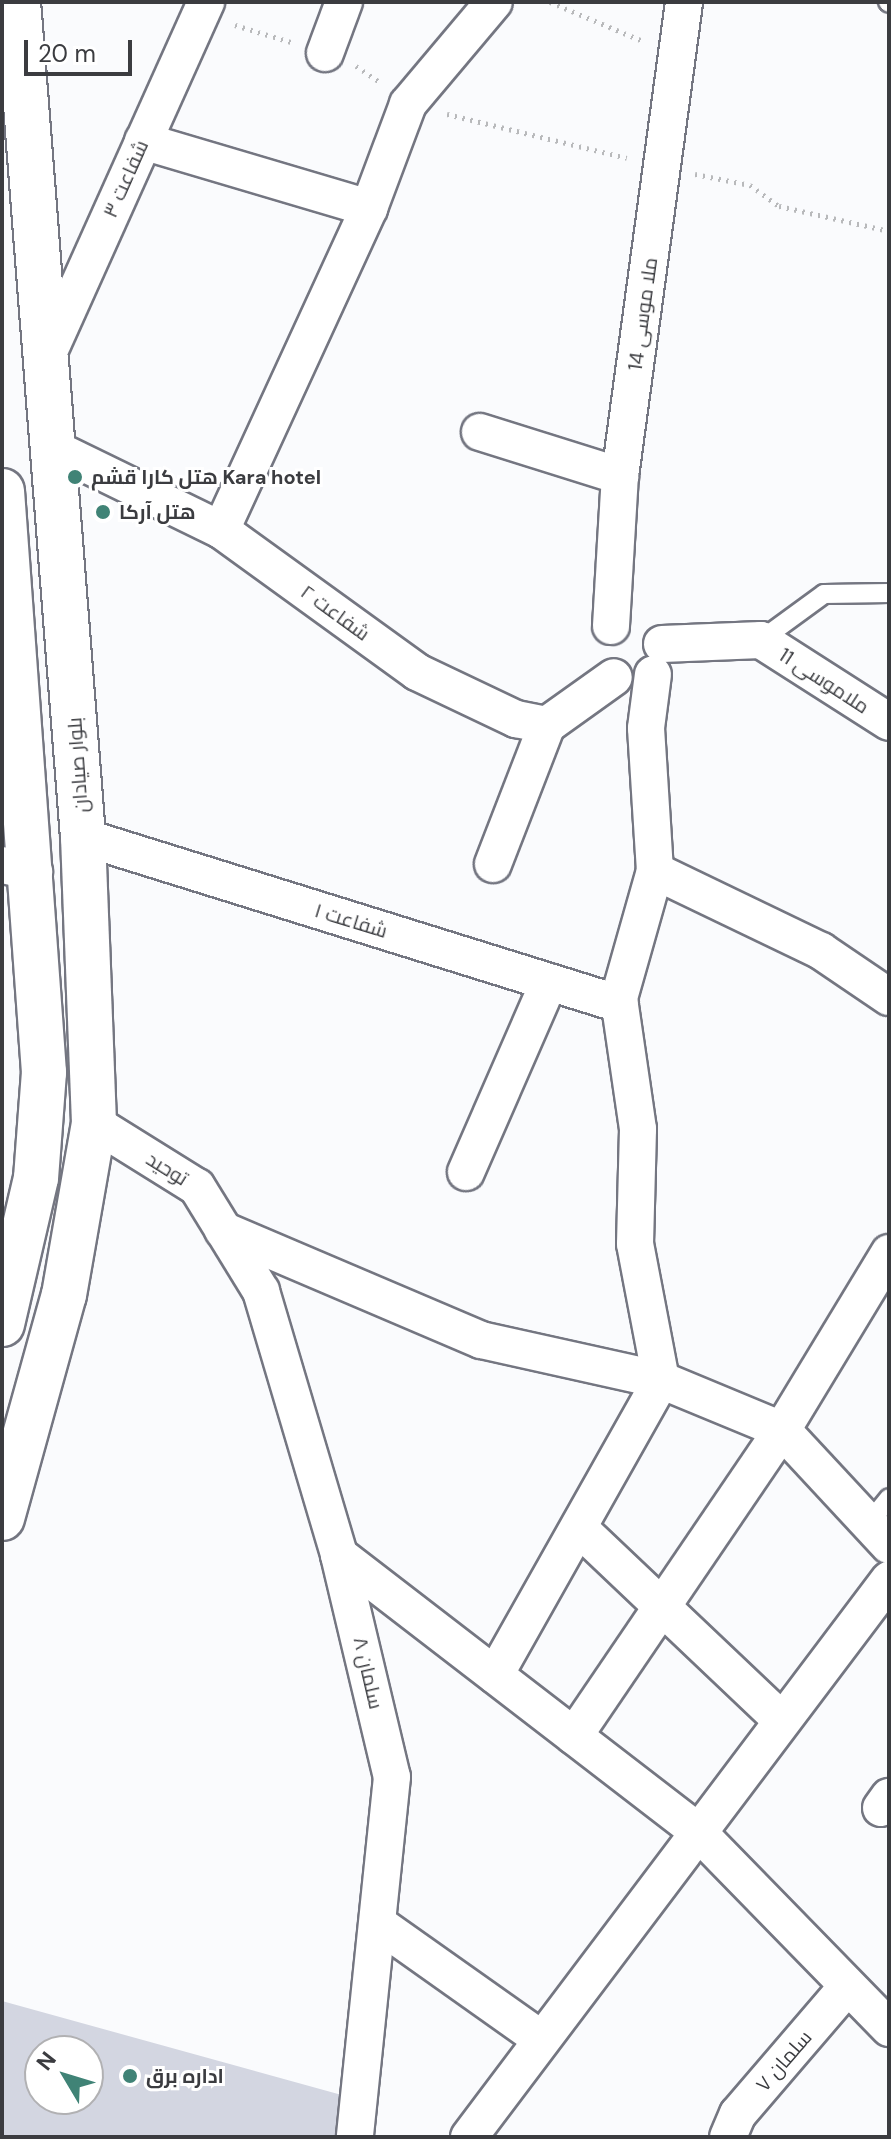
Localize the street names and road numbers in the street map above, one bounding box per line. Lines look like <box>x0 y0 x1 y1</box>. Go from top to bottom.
street label: شفاعت ۳ <box>98 137 154 221</box>
street label: ملا موسی 14 <box>623 256 663 372</box>
street label: شفاعت ۲ <box>296 580 374 646</box>
street label: ملاموسی 11 <box>774 643 874 719</box>
street label: بلوار صیادان <box>63 717 93 813</box>
street label: شفاعت ۱ <box>312 899 390 943</box>
street label: توحید <box>142 1147 192 1191</box>
street label: سلمان ۸ <box>348 1635 388 1711</box>
street label: سلمان ۷ <box>751 2026 817 2096</box>

